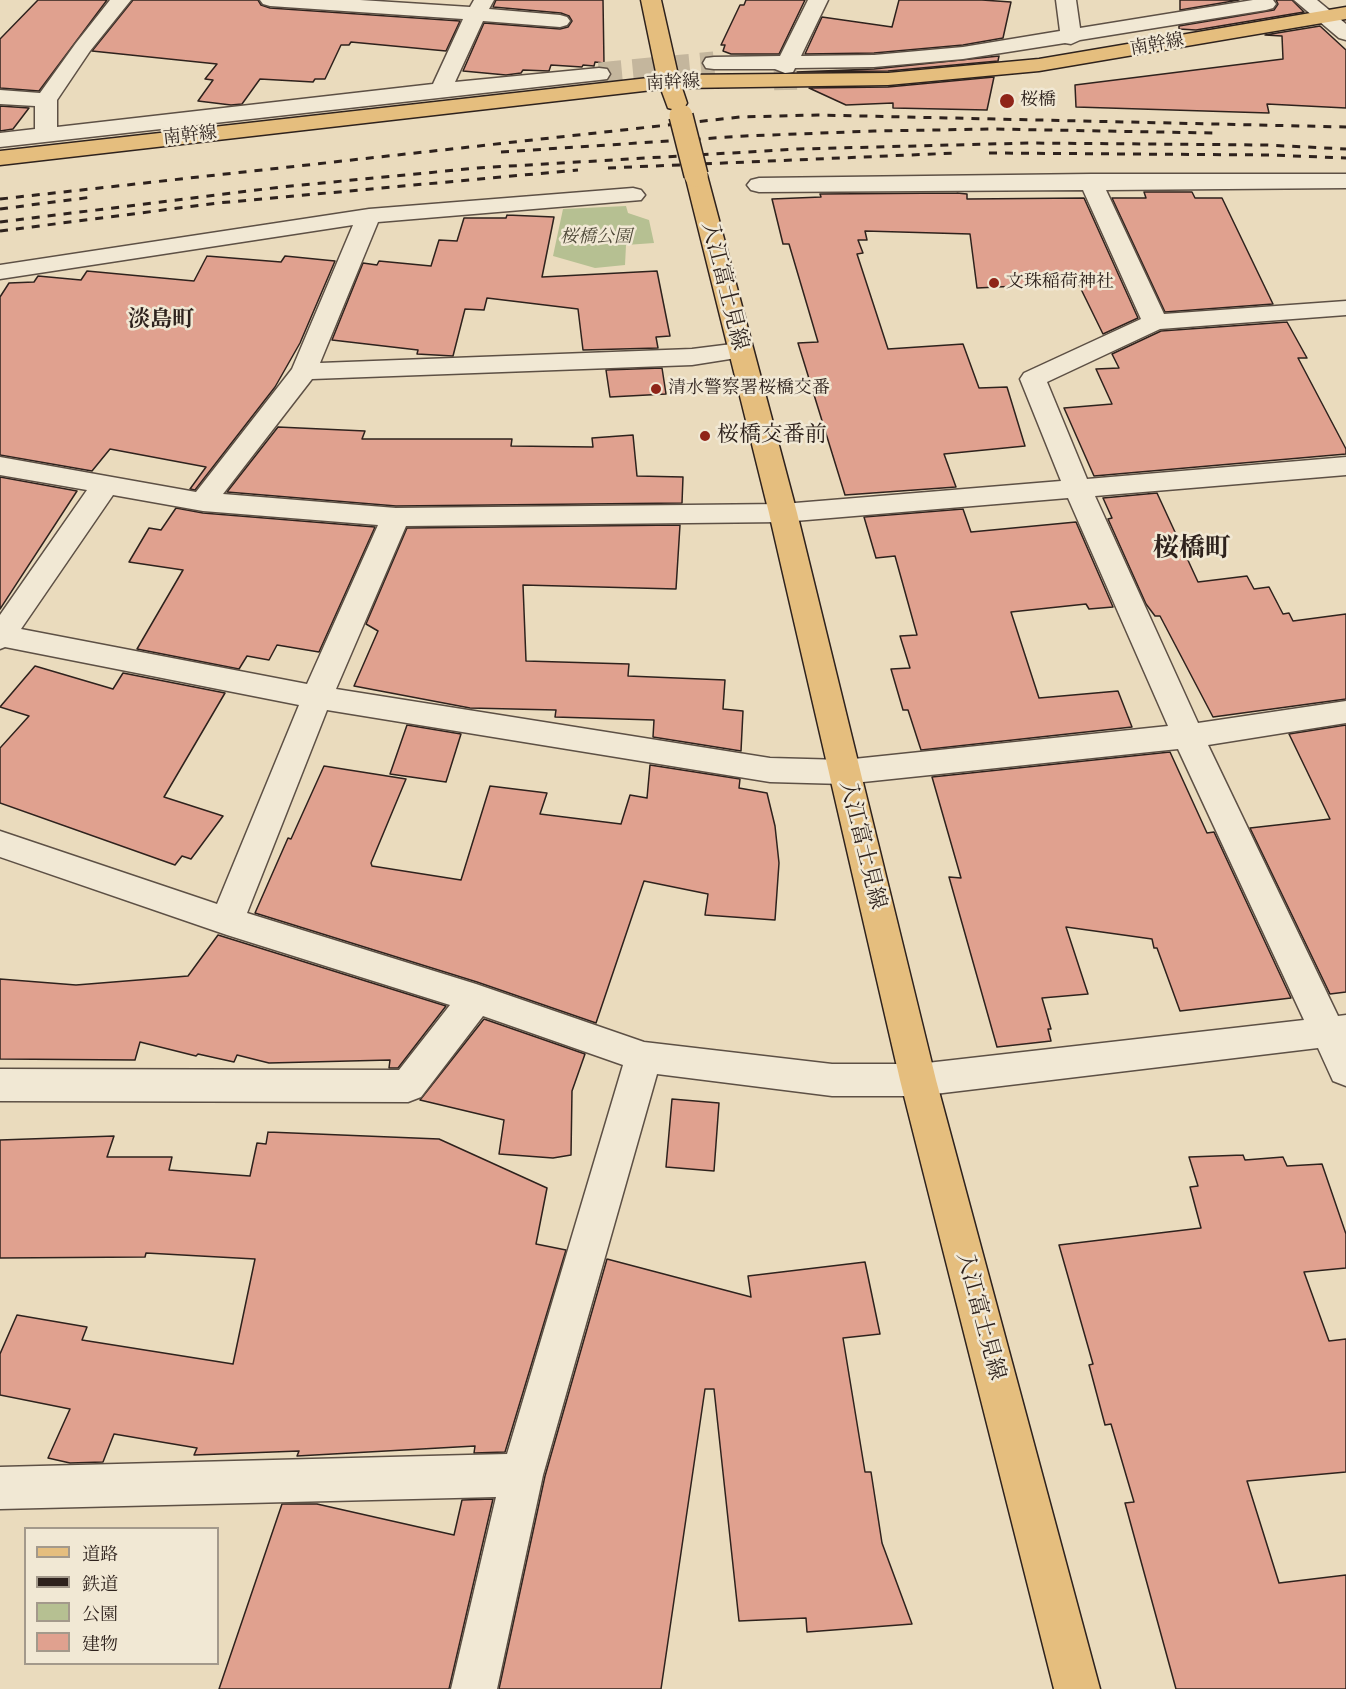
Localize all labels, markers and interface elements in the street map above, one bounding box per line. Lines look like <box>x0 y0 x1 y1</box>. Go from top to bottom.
street label: 南幹線 <box>1129 30 1185 60</box>
street label: 南幹線 <box>645 71 701 95</box>
place label: 桜橋 <box>1020 90 1056 112</box>
marker: 桜橋 <box>998 92 1016 110</box>
street label: 南幹線 <box>162 122 218 150</box>
street label: 入江富士見線 <box>695 219 753 353</box>
park label: 桜橋公園 <box>560 227 632 249</box>
place label: 文珠稲荷神社 <box>1006 272 1114 294</box>
marker: 文珠稲荷神社 <box>987 276 1001 290</box>
district label: 淡島町 <box>128 308 194 334</box>
place label: 清水警察署桜橋交番 <box>668 378 830 400</box>
marker: 清水警察署桜橋交番 <box>649 382 663 396</box>
place label: 桜橋交番前 <box>717 423 827 449</box>
marker: 桜橋交番前 <box>698 429 712 443</box>
district label: 桜橋町 <box>1153 534 1231 566</box>
street label: 入江富士見線 <box>833 778 891 912</box>
street label: 入江富士見線 <box>950 1249 1010 1383</box>
legend <box>24 1527 219 1665</box>
text: 道路 <box>82 1544 118 1565</box>
text: 鉄道 <box>82 1574 118 1595</box>
text: 公園 <box>82 1604 118 1625</box>
text: 建物 <box>82 1634 118 1655</box>

